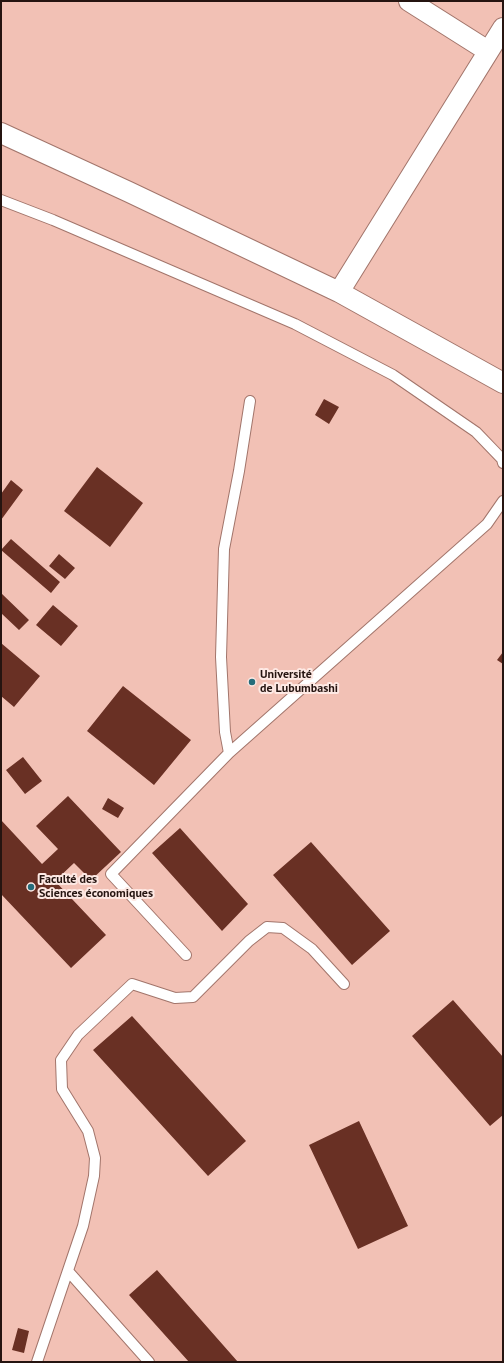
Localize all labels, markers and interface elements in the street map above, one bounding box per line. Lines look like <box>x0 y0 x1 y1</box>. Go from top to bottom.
place label: Université de Lubumbashi <box>260 668 338 696</box>
marker: Université de Lubumbashi <box>247 677 257 687</box>
place label: Faculté des Sciences économiques <box>39 873 153 901</box>
marker: Faculté des Sciences économiques <box>26 882 36 892</box>

